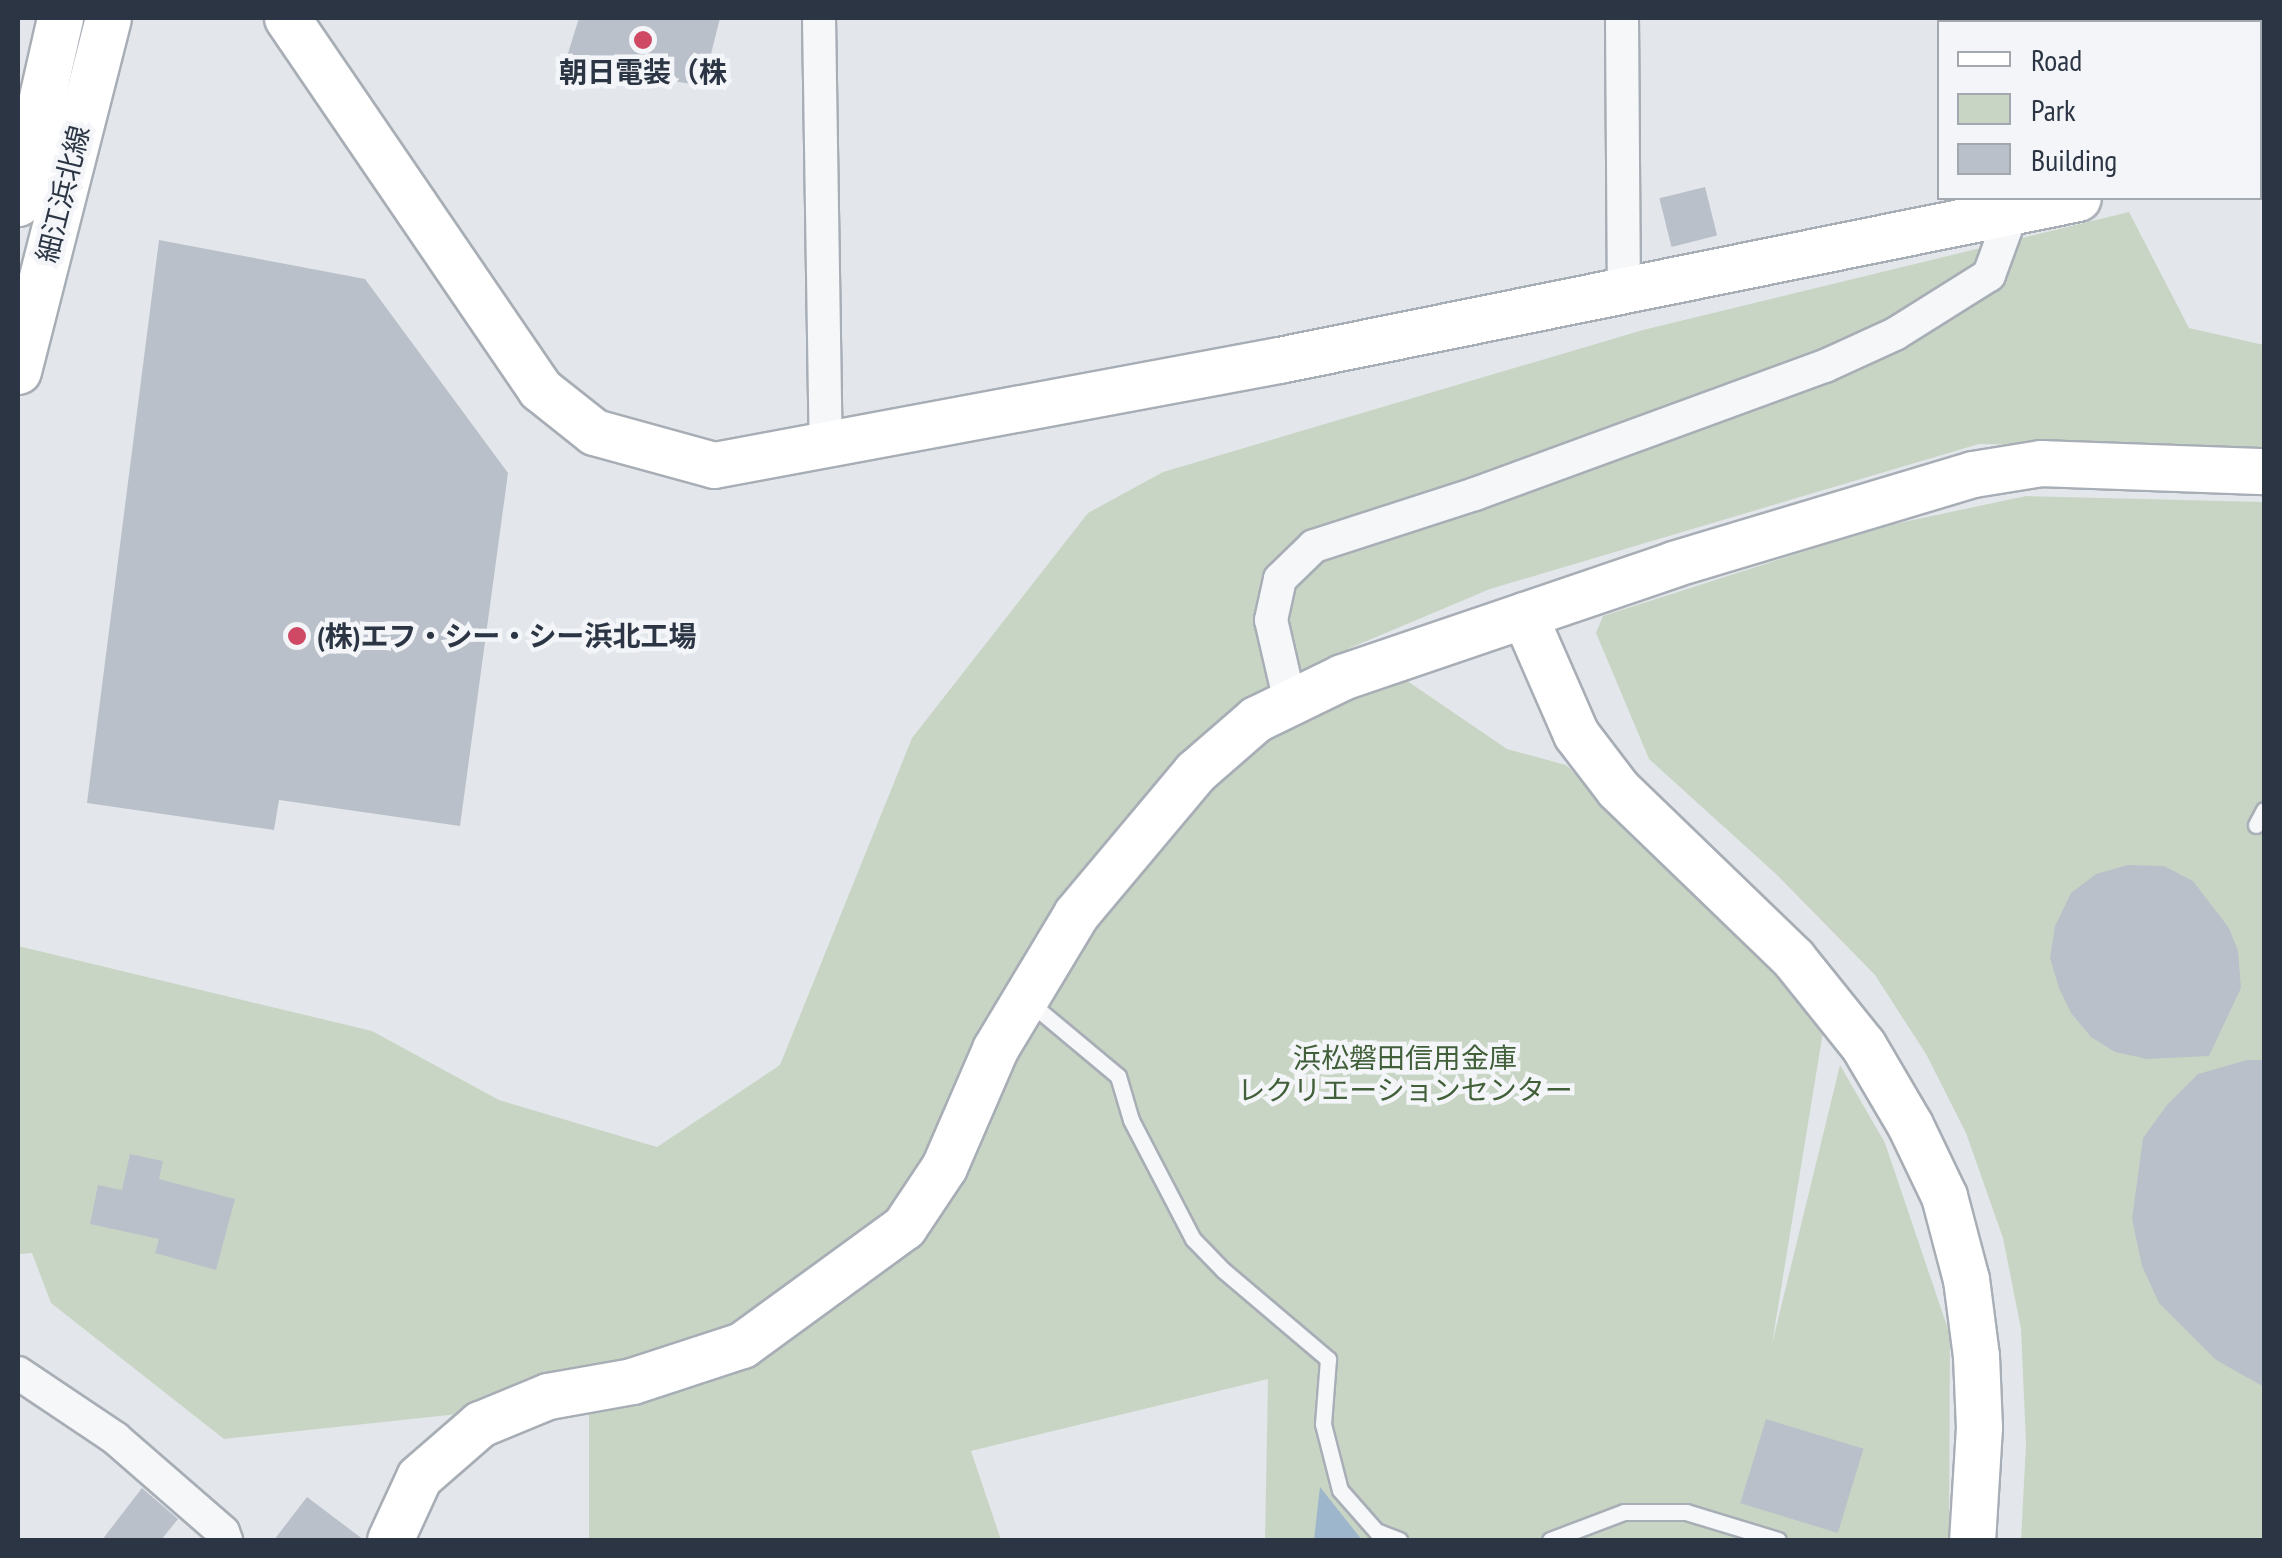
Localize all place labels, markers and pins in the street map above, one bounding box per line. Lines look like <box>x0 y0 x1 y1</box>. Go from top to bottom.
marker: 朝日電装（株 <box>632 29 654 51</box>
place label: 朝日電装（株 <box>559 55 727 89</box>
place label: (株)エフ・シー・シー浜北工場 <box>317 619 697 653</box>
marker: (株)エフ・シー・シー浜北工場 <box>286 625 308 647</box>

